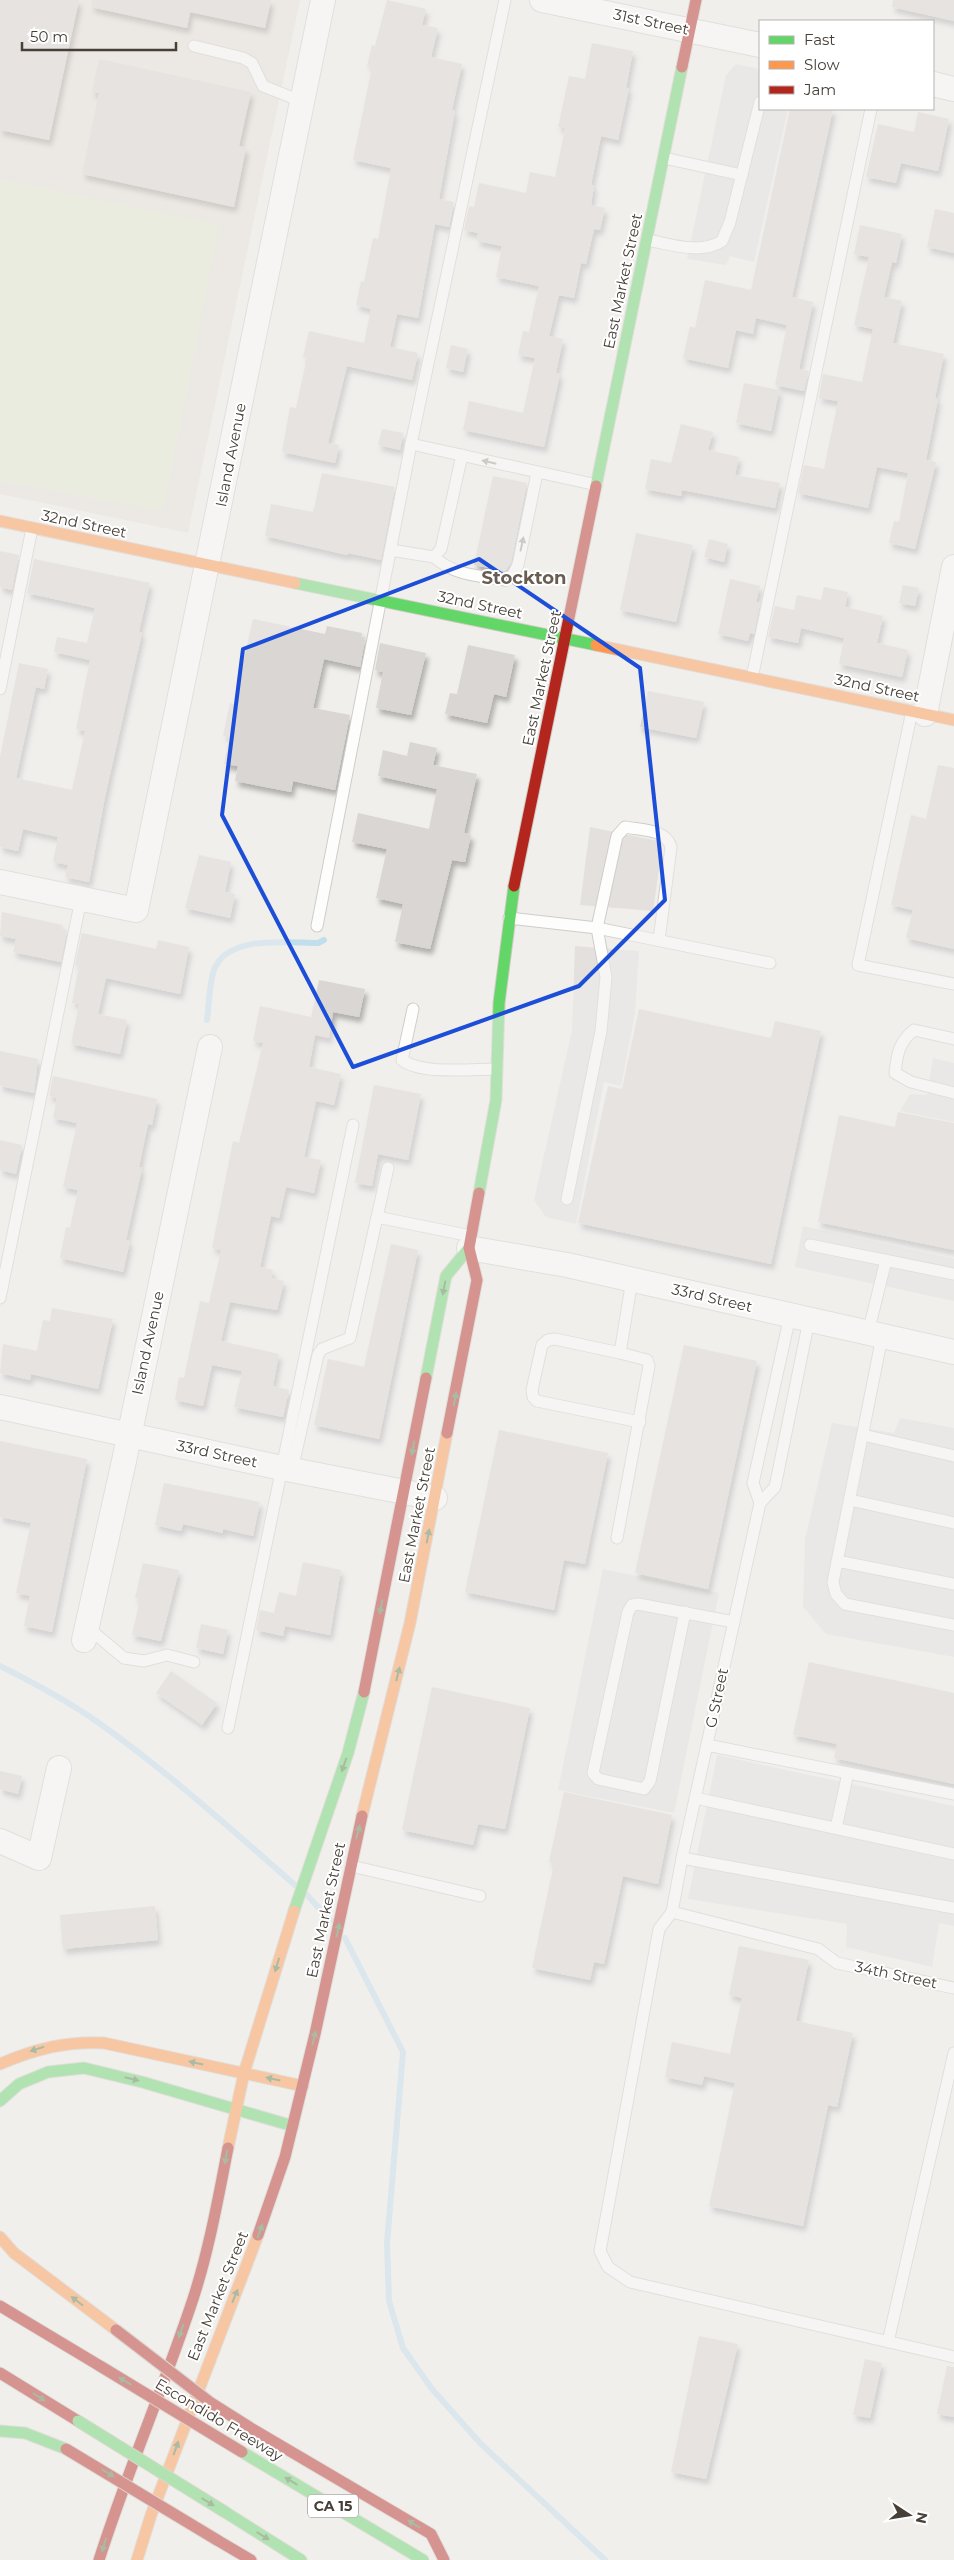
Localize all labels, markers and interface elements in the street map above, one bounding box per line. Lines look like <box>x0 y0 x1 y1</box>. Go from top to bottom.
street label: 31st Street <box>612 4 691 39</box>
scale bar <box>22 20 176 52</box>
legend <box>759 20 934 110</box>
text: 50 m <box>30 27 68 46</box>
text: Fast <box>804 30 835 49</box>
text: Slow <box>804 55 840 74</box>
text: Jam <box>803 80 836 99</box>
street label: East Market Street <box>599 211 646 351</box>
street label: Island Avenue <box>211 401 250 509</box>
one-way arrow <box>482 458 497 466</box>
street label: 32nd Street <box>40 505 128 542</box>
one-way arrow <box>519 535 527 551</box>
district label: Stockton <box>482 567 566 589</box>
street label: 32nd Street <box>436 586 524 623</box>
street label: East Market Street <box>518 608 565 748</box>
street label: 32nd Street <box>833 669 921 706</box>
street label: 33rd Street <box>670 1279 754 1316</box>
one-way arrow <box>439 1281 447 1297</box>
street label: Island Avenue <box>127 1289 168 1397</box>
one-way arrow <box>451 1391 459 1407</box>
street label: 33rd Street <box>175 1436 259 1471</box>
one-way arrow <box>409 1440 417 1456</box>
street label: East Market Street <box>394 1445 439 1585</box>
one-way arrow <box>424 1528 432 1544</box>
one-way arrow <box>377 1600 385 1616</box>
street label: G Street <box>701 1666 732 1730</box>
one-way arrow <box>394 1667 402 1682</box>
one-way arrow <box>339 1758 347 1773</box>
one-way arrow <box>354 1824 362 1839</box>
street label: East Market Street <box>302 1840 349 1980</box>
one-way arrow <box>334 1921 342 1937</box>
street label: 34th Street <box>853 1956 939 1993</box>
one-way arrow <box>272 1958 280 1973</box>
one-way arrow <box>310 2031 318 2046</box>
one-way arrow <box>29 2045 44 2053</box>
one-way arrow <box>188 2058 204 2066</box>
one-way arrow <box>124 2075 139 2083</box>
one-way arrow <box>266 2075 281 2083</box>
one-way arrow <box>222 2150 230 2166</box>
one-way arrow <box>257 2224 264 2239</box>
street label: East Market Street <box>183 2228 252 2363</box>
one-way arrow <box>231 2289 239 2303</box>
one-way arrow <box>71 2295 84 2306</box>
one-way arrow <box>177 2324 185 2339</box>
street label: Escondido Freeway <box>152 2374 287 2466</box>
one-way arrow <box>119 2377 132 2386</box>
one-way arrow <box>32 2392 45 2402</box>
one-way arrow <box>172 2440 180 2455</box>
one-way arrow <box>102 2469 115 2478</box>
one-way arrow <box>285 2477 298 2486</box>
north arrow <box>884 2490 934 2540</box>
road number: CA 15 <box>308 2494 358 2518</box>
one-way arrow <box>202 2498 215 2507</box>
text: N <box>912 2510 932 2525</box>
one-way arrow <box>407 2520 420 2529</box>
one-way arrow <box>256 2532 269 2541</box>
one-way arrow <box>99 2538 107 2553</box>

